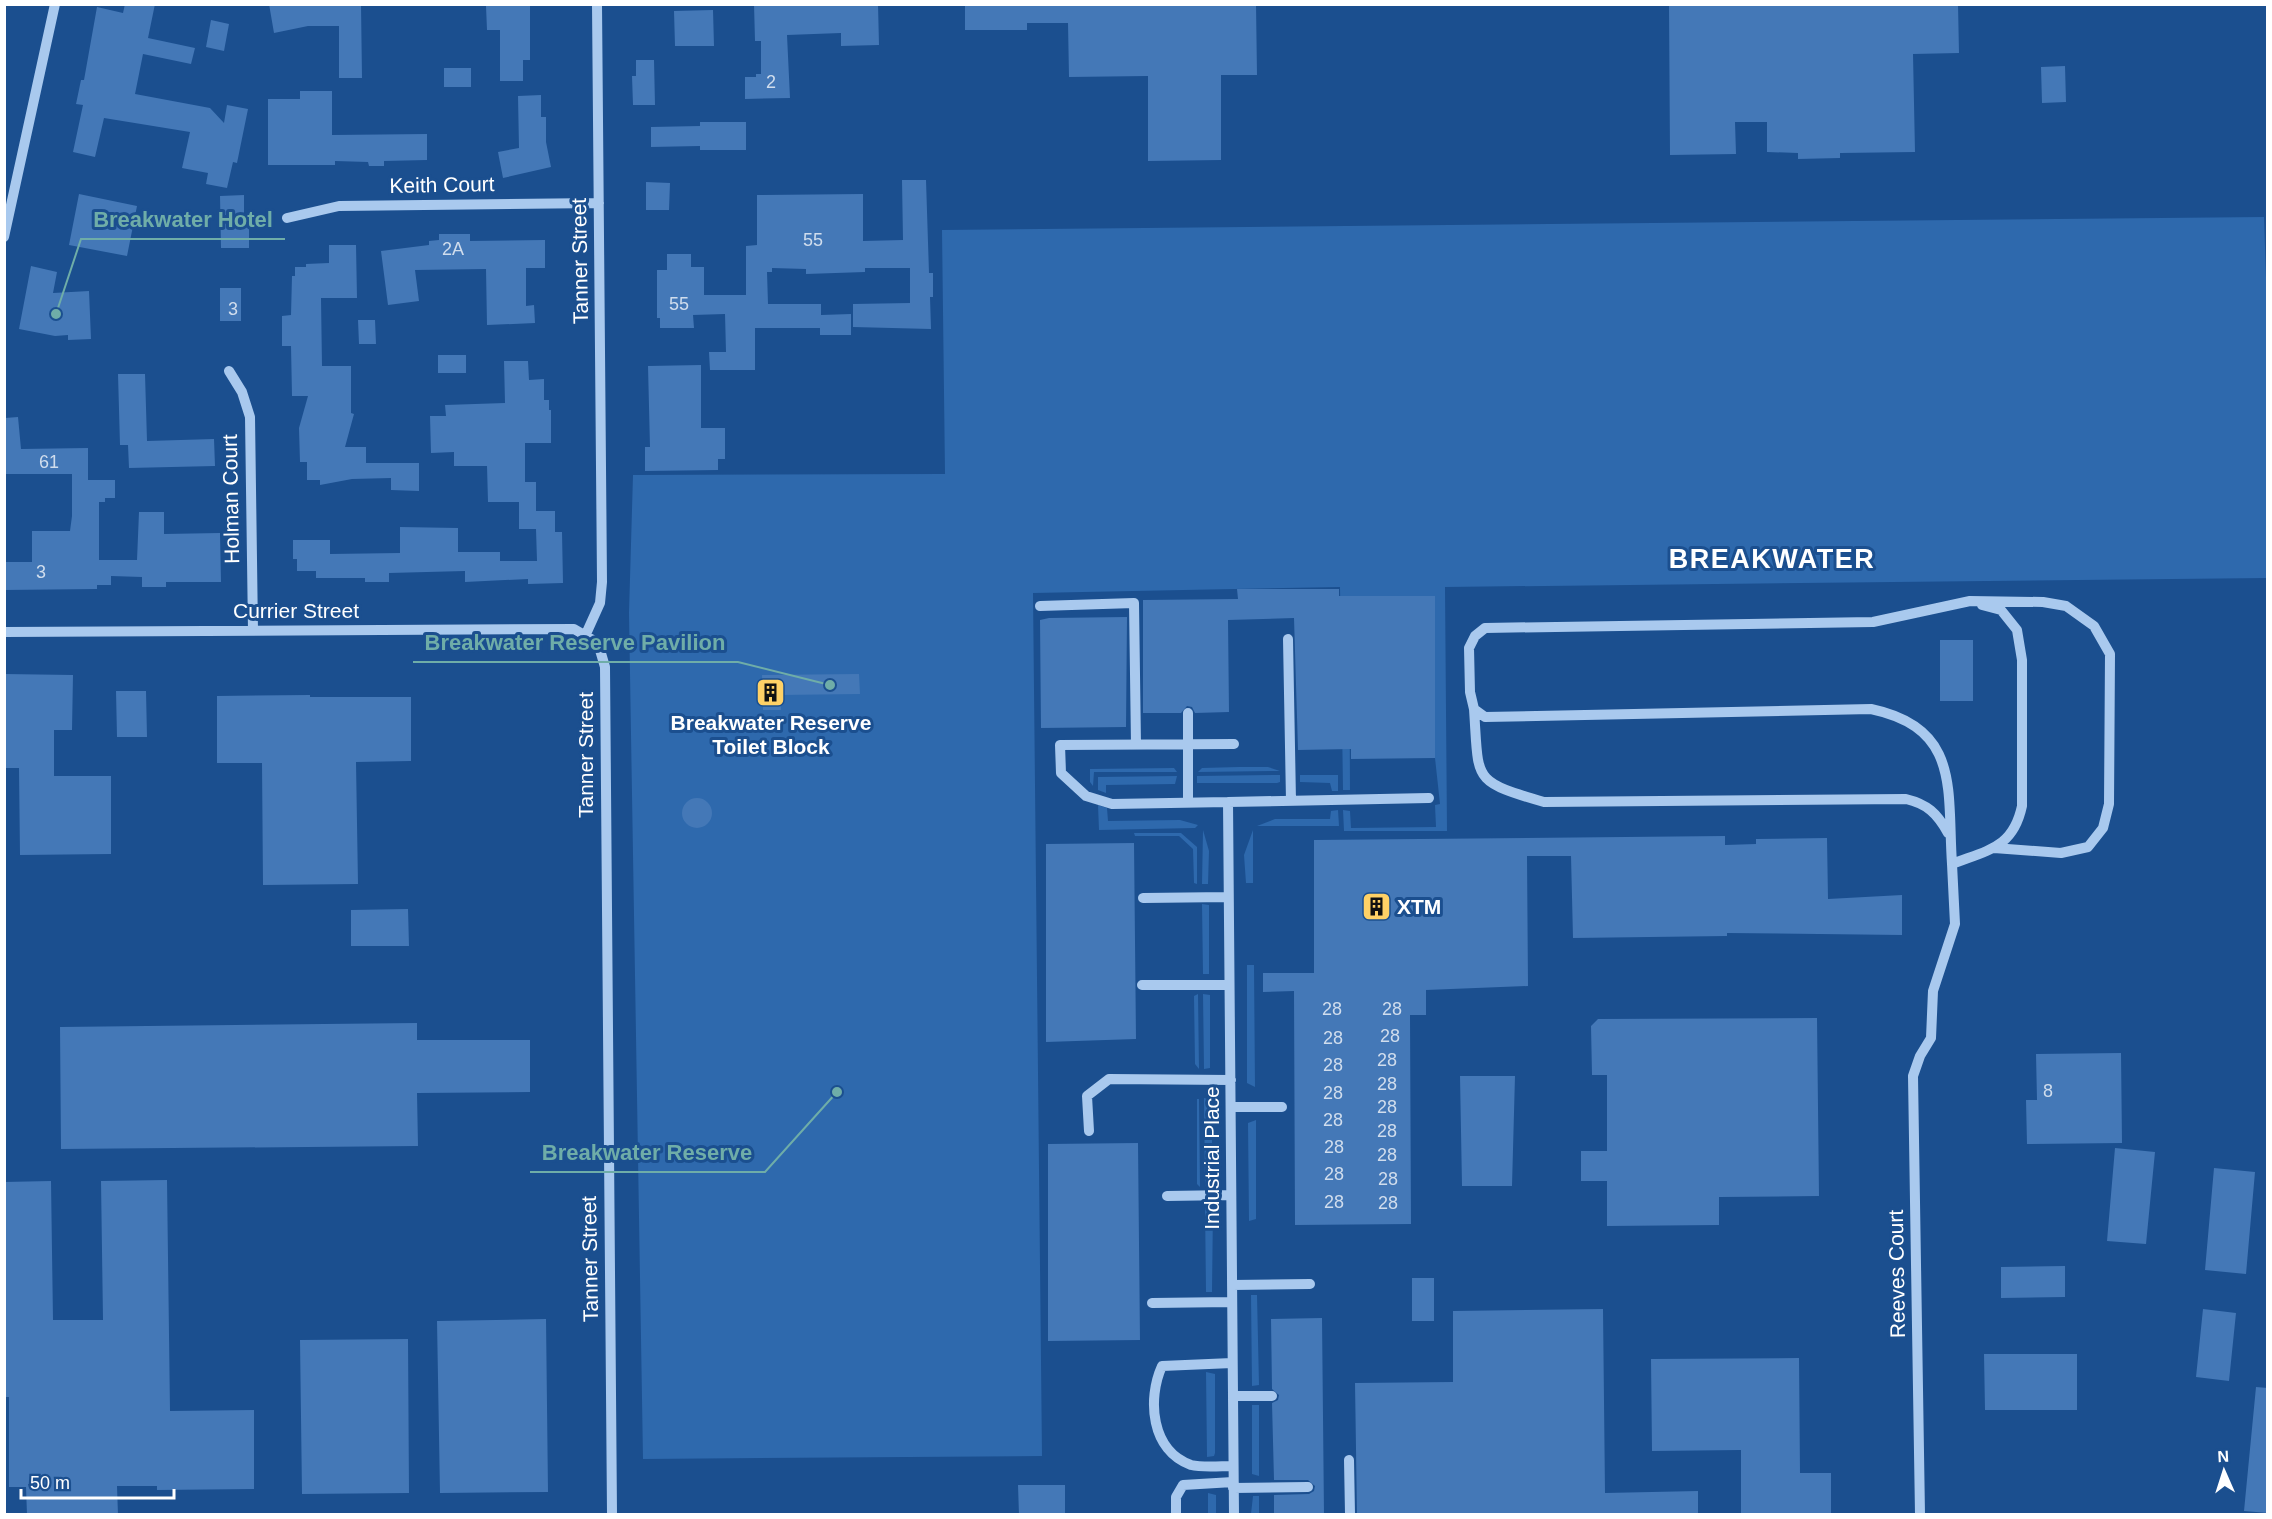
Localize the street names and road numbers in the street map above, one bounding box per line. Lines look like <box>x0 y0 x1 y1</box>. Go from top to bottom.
street label: Keith Court <box>389 172 495 197</box>
street label: Tanner Street <box>567 198 592 324</box>
street label: Holman Court <box>218 434 243 564</box>
street label: Currier Street <box>233 599 359 622</box>
street label: Tanner Street <box>574 692 597 818</box>
street label: Industrial Place <box>1200 1086 1223 1230</box>
street label: Tanner Street <box>577 1196 602 1322</box>
street label: Reeves Court <box>1884 1209 1909 1338</box>

